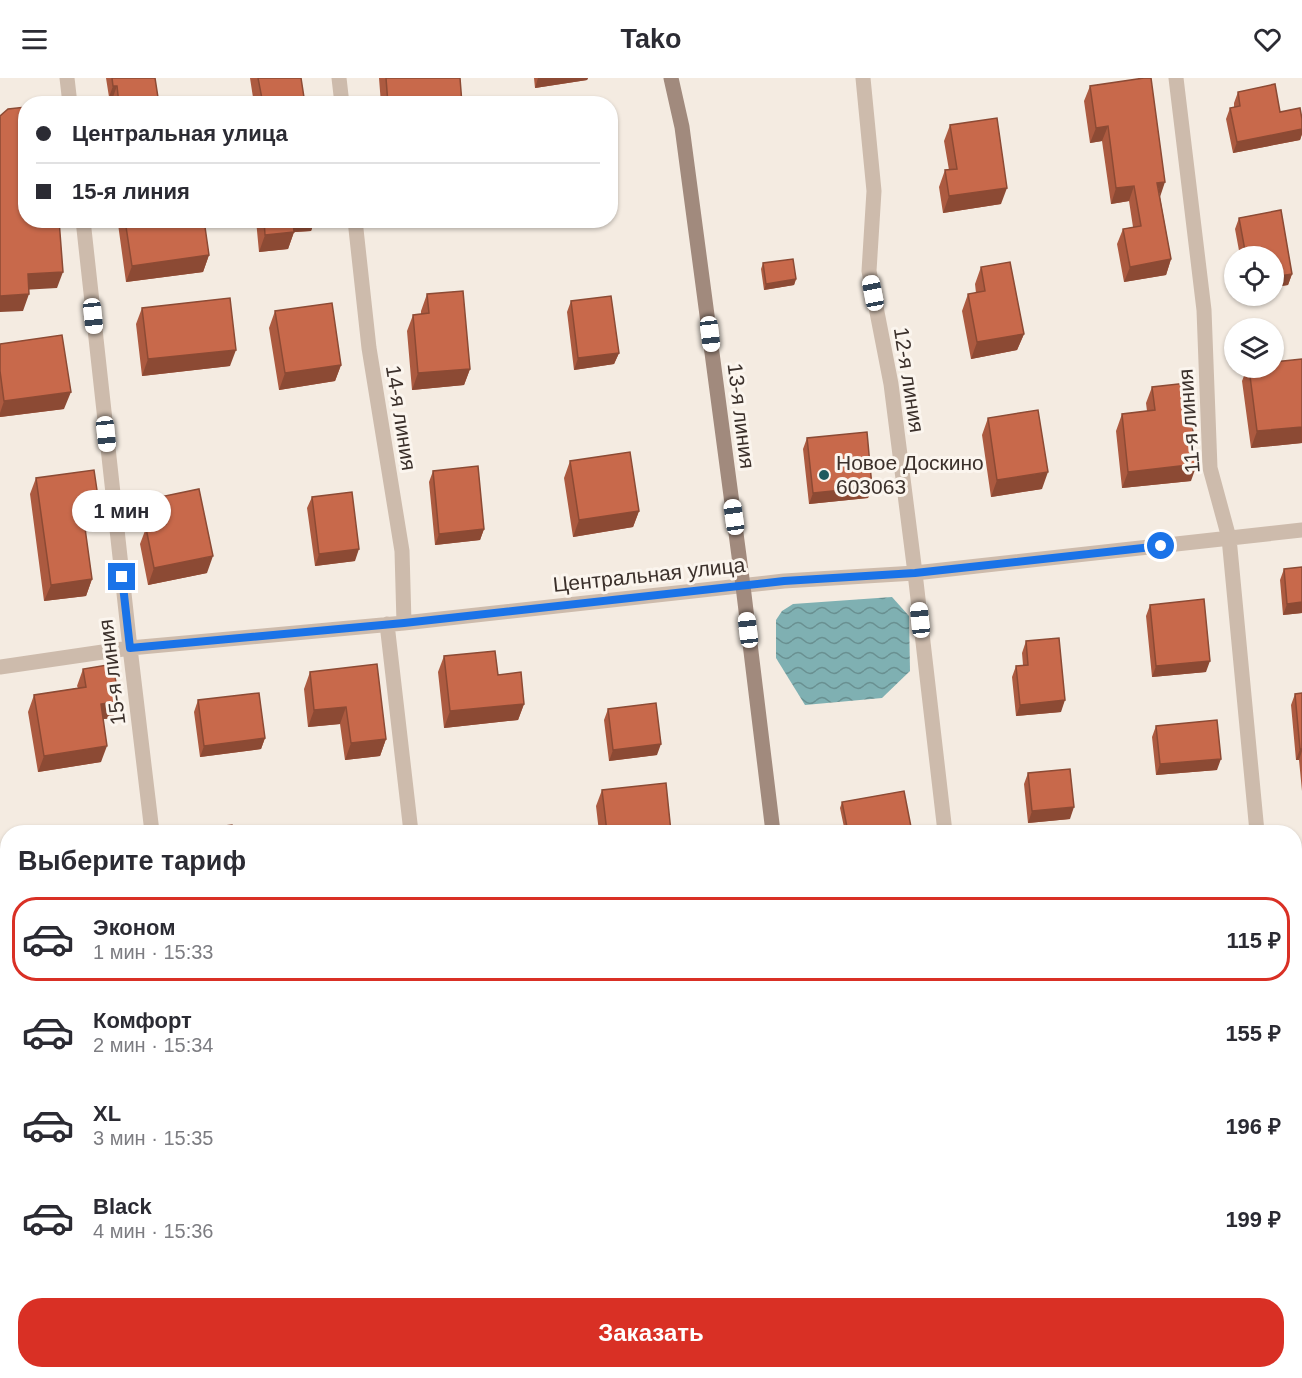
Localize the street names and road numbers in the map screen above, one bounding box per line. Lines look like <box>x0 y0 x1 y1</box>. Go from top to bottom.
street label: 12-я линия <box>890 326 929 434</box>
street label: 13-я линия <box>724 362 759 470</box>
street label: 14-я линия <box>382 364 421 472</box>
street label: 11-я линия <box>1173 368 1204 474</box>
street label: Центральная улица <box>552 553 747 596</box>
street label: 15-я линия <box>94 618 129 726</box>

